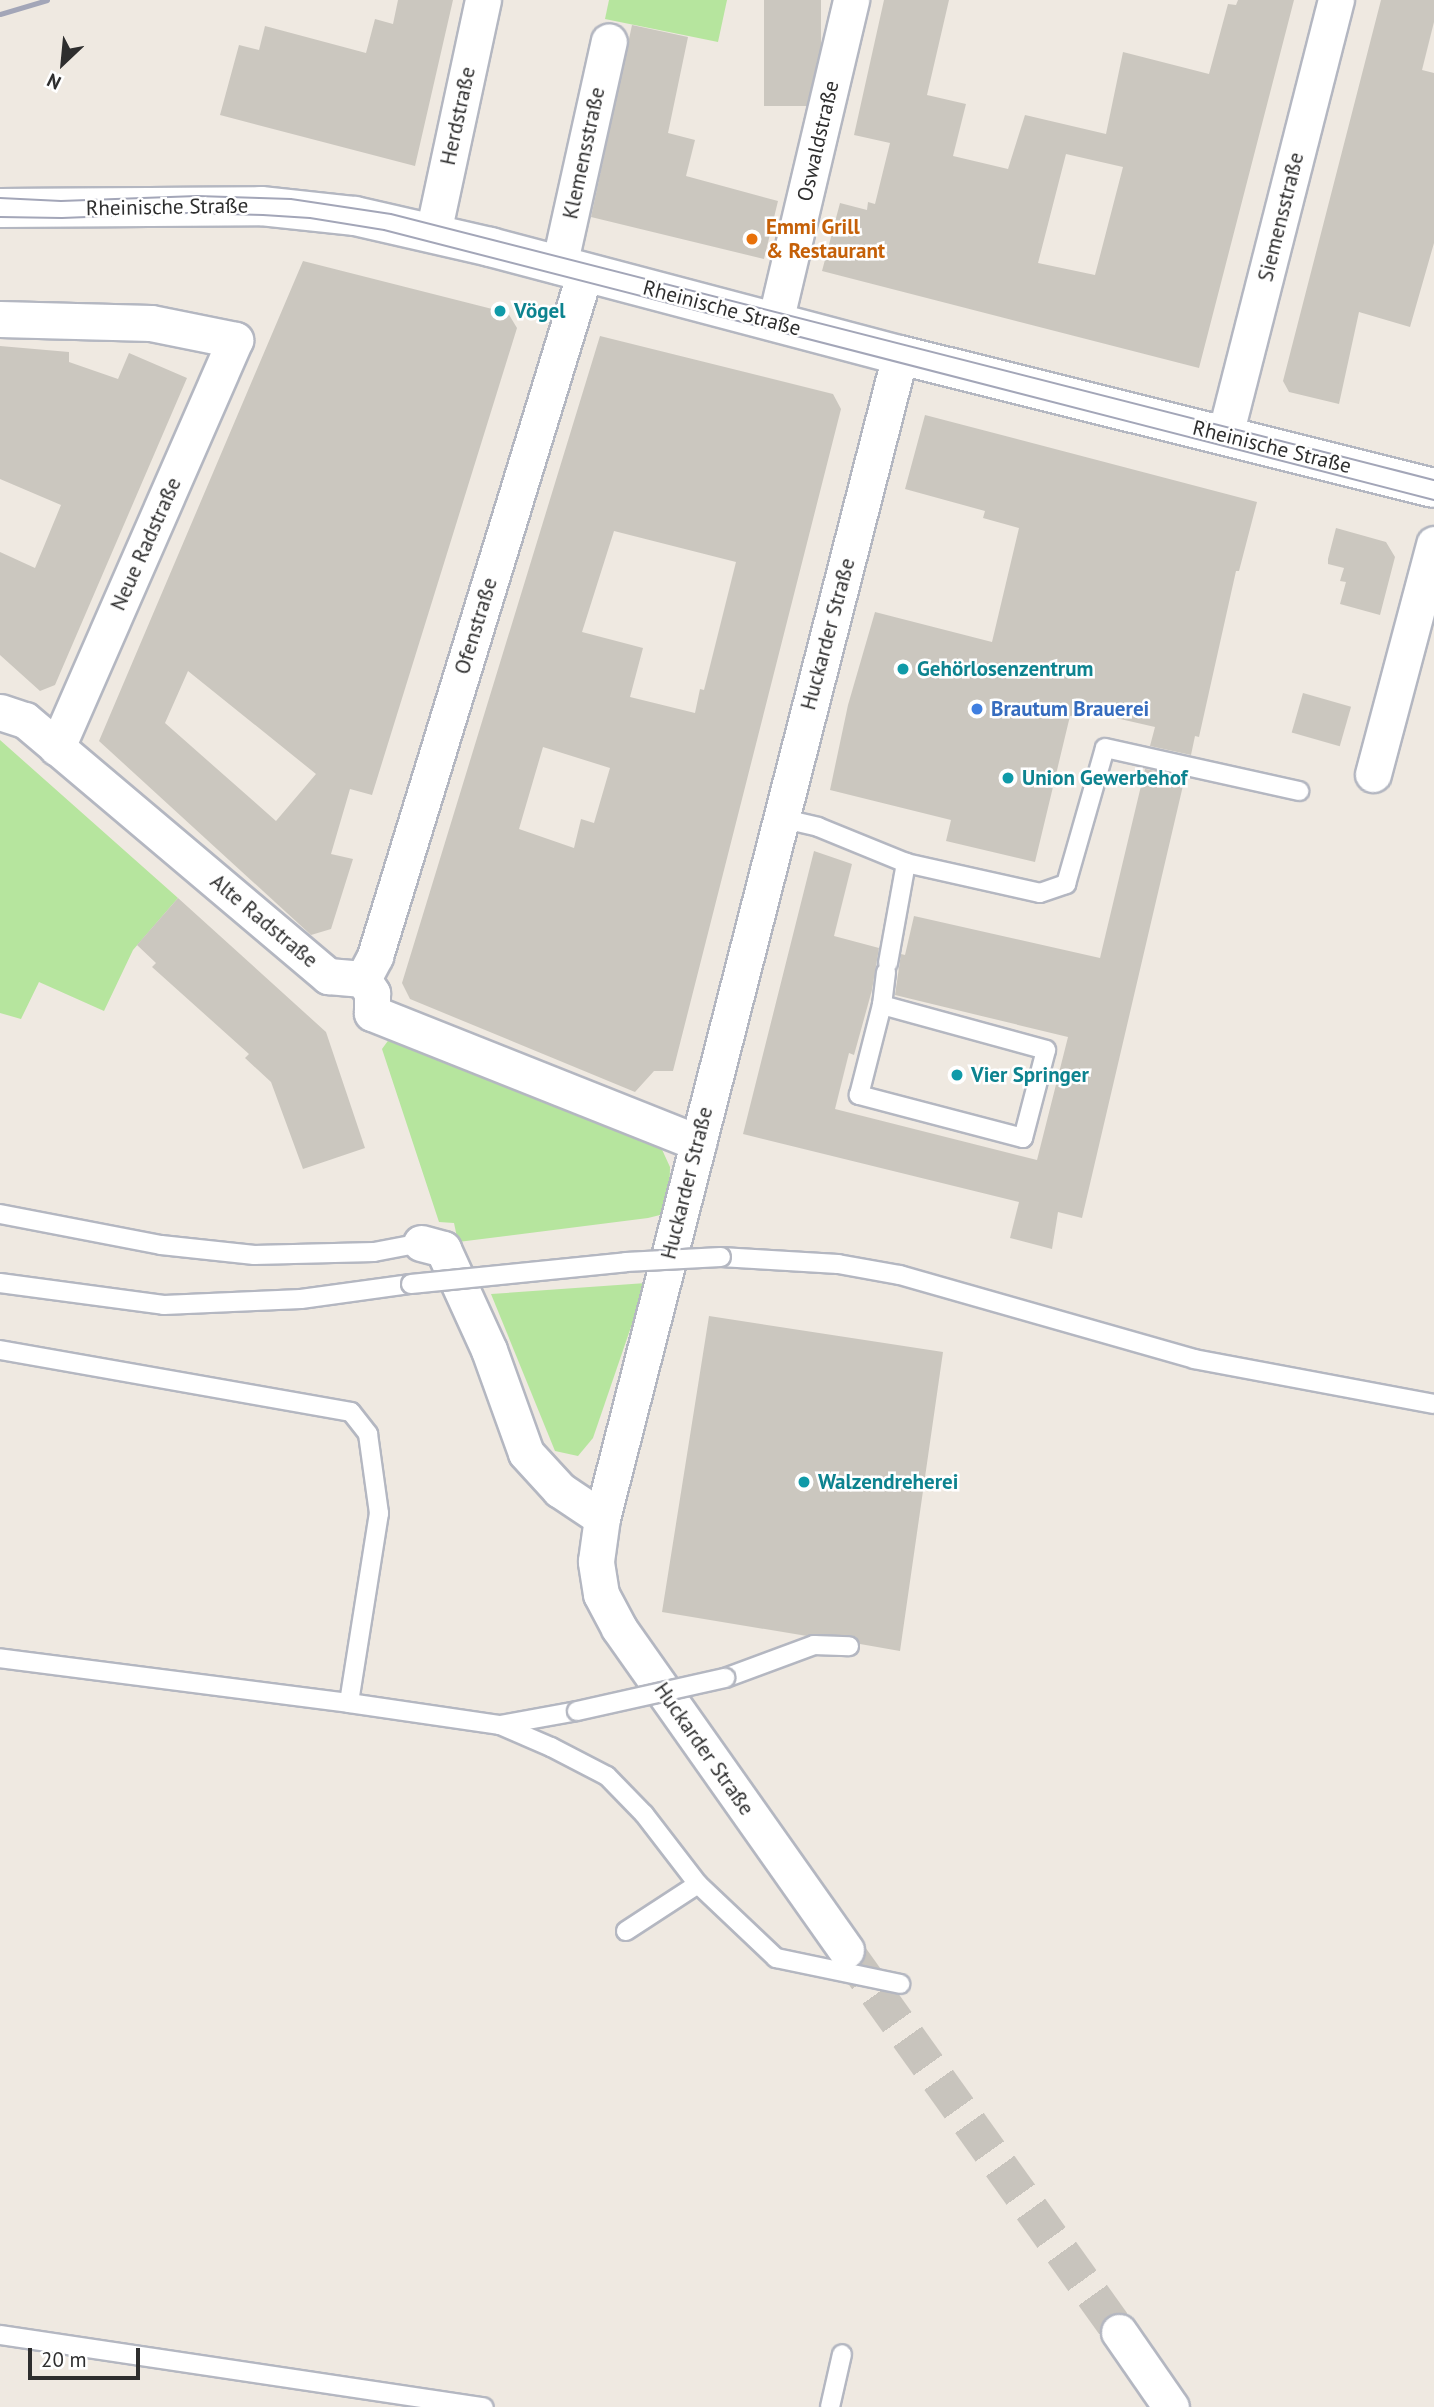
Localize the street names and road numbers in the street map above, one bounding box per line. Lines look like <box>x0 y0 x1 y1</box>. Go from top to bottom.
street label: Herdstraße <box>435 65 481 167</box>
street label: Oswaldstraße <box>792 78 844 204</box>
street label: Klemensstraße <box>558 85 610 221</box>
street label: Siemensstraße <box>1253 150 1309 284</box>
street label: Rheinische Straße <box>86 193 248 221</box>
street label: Rheinische Straße <box>640 275 804 341</box>
street label: Rheinische Straße <box>1190 415 1354 479</box>
street label: Neue Radstraße <box>105 474 187 614</box>
street label: Huckarder Straße <box>796 555 860 713</box>
street label: Ofenstraße <box>449 575 503 677</box>
street label: Alte Radstraße <box>205 869 323 973</box>
street label: Huckarder Straße <box>656 1104 718 1262</box>
street label: Huckarder Straße <box>649 1678 759 1820</box>

